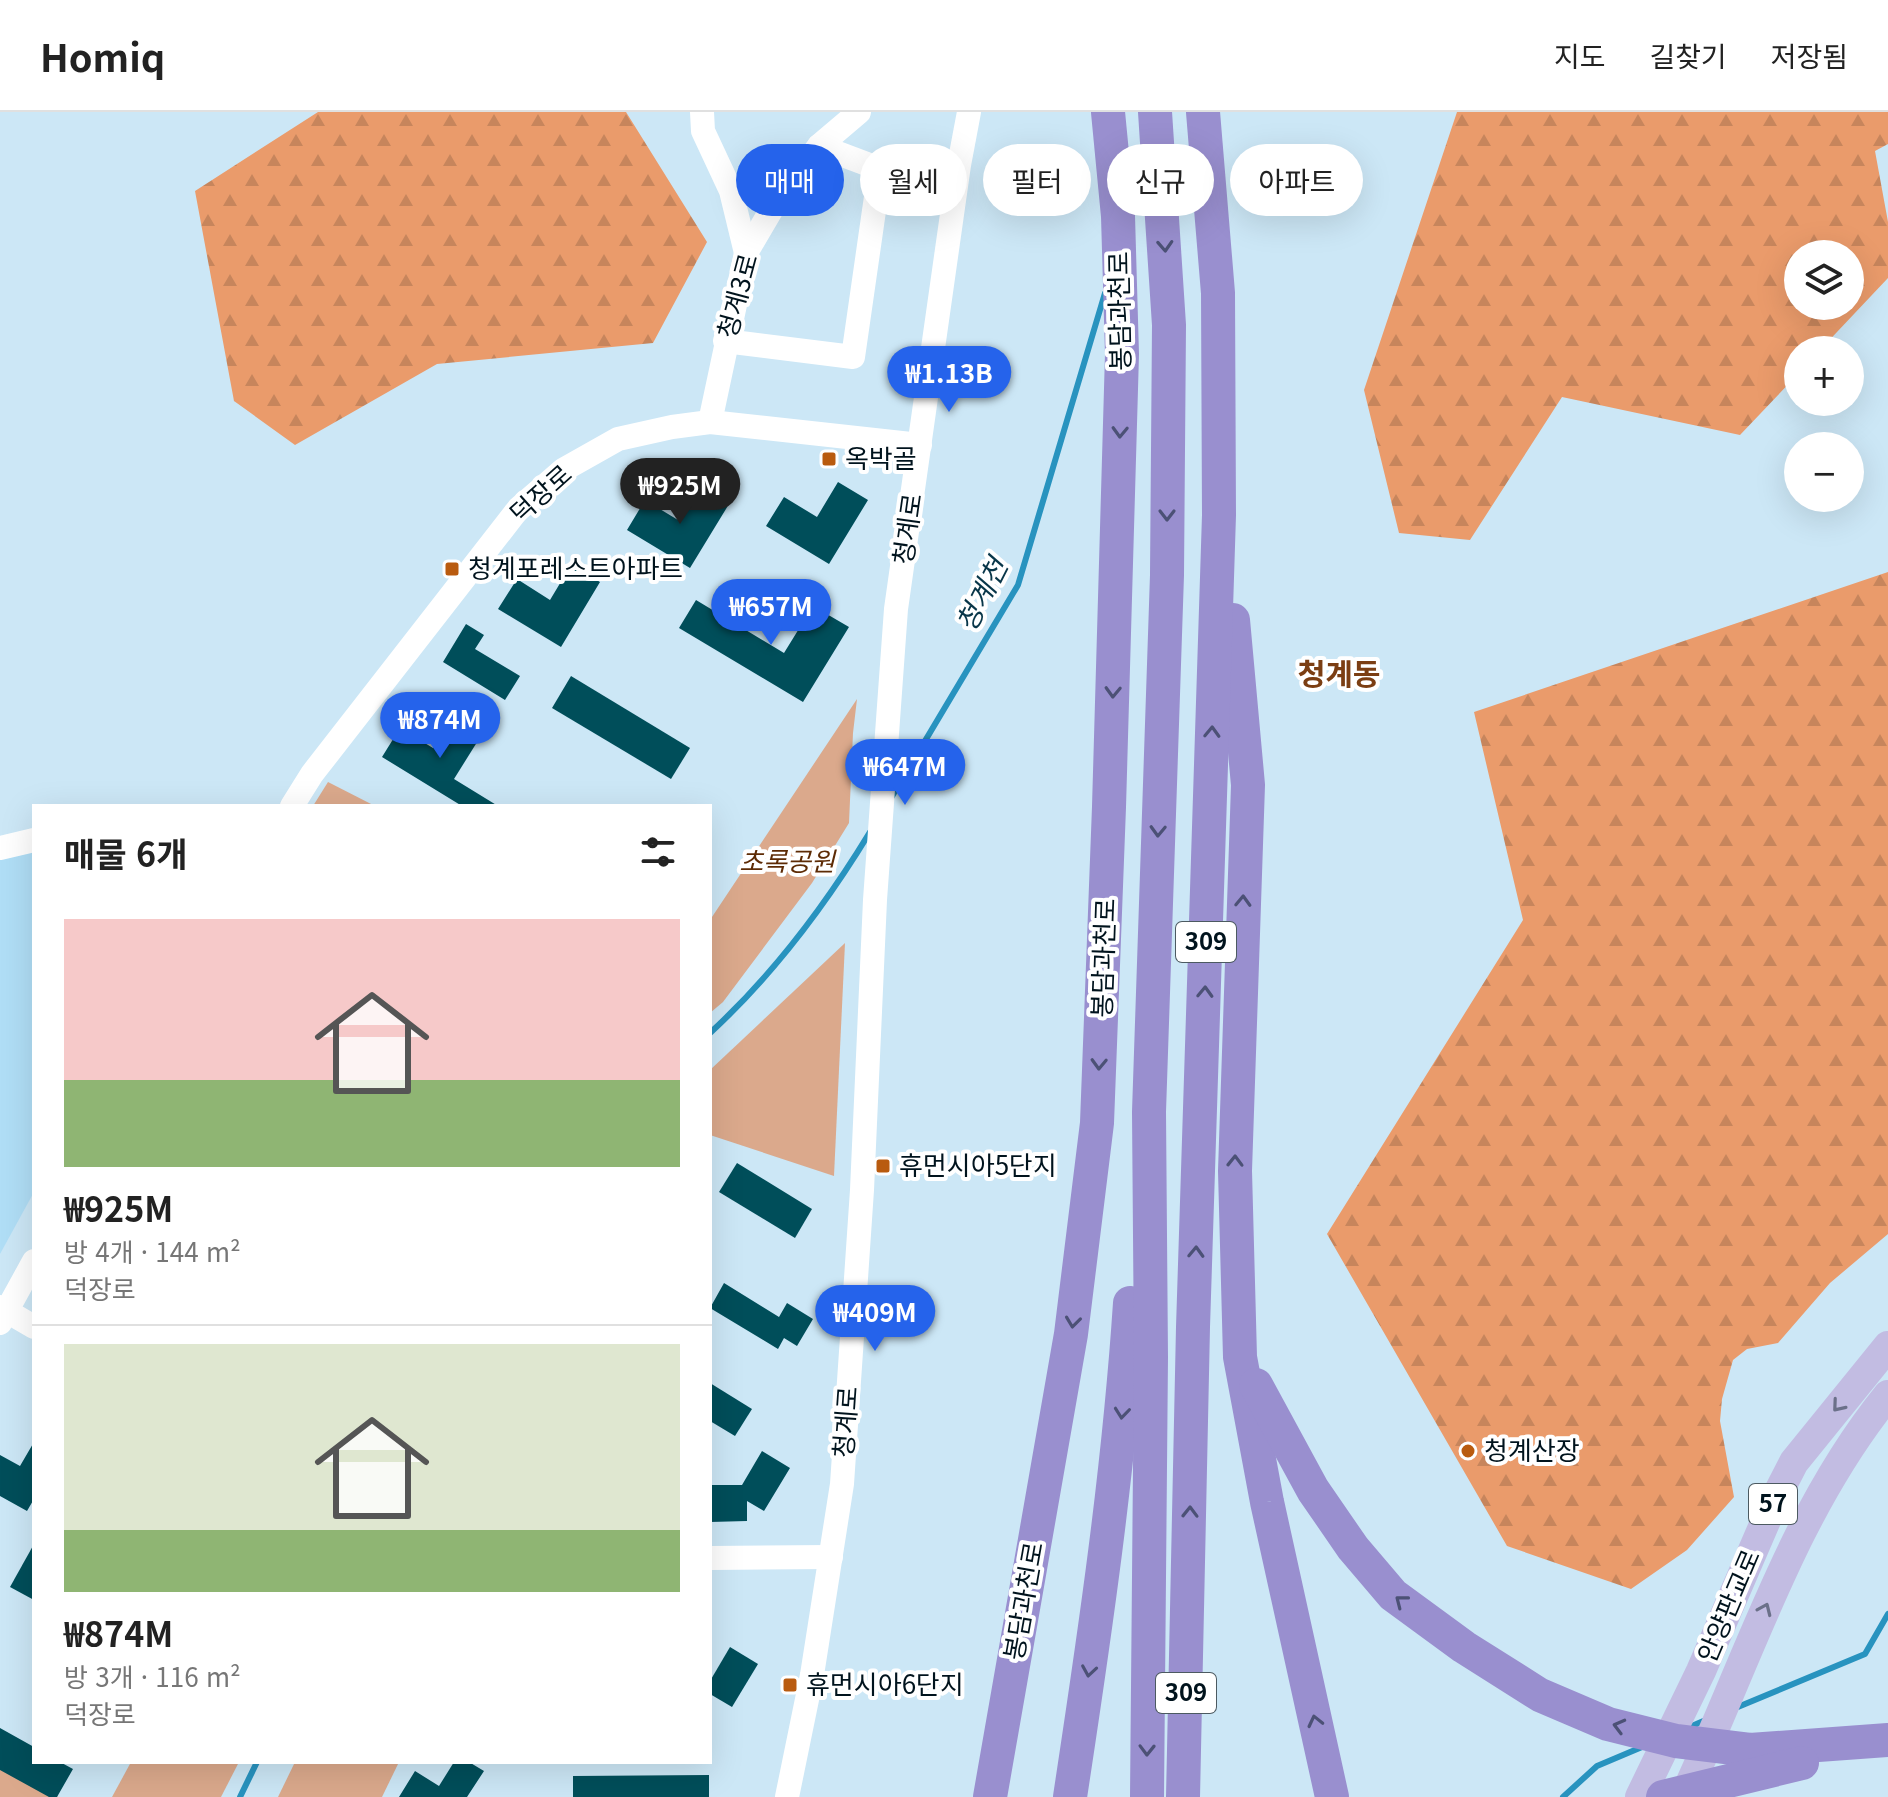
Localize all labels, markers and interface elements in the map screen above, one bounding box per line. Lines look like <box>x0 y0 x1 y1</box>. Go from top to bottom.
text: Homiq <box>40 28 165 83</box>
text: 지도 <box>1554 35 1605 75</box>
text: 길찾기 <box>1649 35 1727 75</box>
text: 저장됨 <box>1771 35 1848 75</box>
chip: 매매 <box>736 144 844 216</box>
chip: 월세 <box>860 144 967 216</box>
chip: 필터 <box>983 144 1091 216</box>
chip: 신규 <box>1107 144 1214 216</box>
chip: 아파트 <box>1230 144 1363 216</box>
one-way arrow <box>1156 240 1173 253</box>
map controls <box>1784 240 1864 512</box>
button: layers <box>1784 240 1864 320</box>
street label: 청계3로 <box>707 249 765 342</box>
street label: 봉담과천로 <box>1098 251 1137 371</box>
button: + <box>1784 336 1864 416</box>
pin: ₩1.13B <box>884 346 1014 414</box>
text: ₩1.13B <box>905 353 993 390</box>
one-way arrow <box>1111 426 1128 439</box>
button: − <box>1784 432 1864 512</box>
place label: 옥박골 <box>845 438 917 475</box>
marker: 옥박골 <box>820 450 838 468</box>
street label: 덕장로 <box>500 454 578 530</box>
pin: ₩925M <box>624 458 736 526</box>
text: ₩925M <box>638 465 722 502</box>
street label: 청계로 <box>882 491 929 567</box>
one-way arrow <box>1158 509 1176 522</box>
place label: 청계포레스트아파트 <box>468 548 683 585</box>
water label: 청계천 <box>945 548 1017 638</box>
marker: 청계포레스트아파트 <box>443 560 461 578</box>
pin: ₩657M <box>715 579 827 647</box>
text: ₩657M <box>729 586 813 623</box>
district label: 청계동 <box>1298 650 1380 694</box>
one-way arrow <box>1104 686 1121 699</box>
pin: ₩874M <box>384 692 496 760</box>
text: ₩874M <box>398 699 482 736</box>
one-way arrow <box>1204 725 1221 738</box>
pin: ₩647M <box>849 739 961 807</box>
text: ₩647M <box>863 746 947 783</box>
one-way arrow <box>1150 825 1167 838</box>
text: 매물 6개 <box>64 828 187 877</box>
icon: filters <box>636 830 680 874</box>
park label: 초록공원 <box>739 841 837 878</box>
one-way arrow <box>1234 894 1251 907</box>
street label: 봉담과천로 <box>1081 897 1122 1018</box>
road number: 309 <box>1176 922 1236 962</box>
icon: home <box>300 971 444 1115</box>
one-way arrow <box>1196 985 1213 998</box>
one-way arrow <box>1091 1058 1108 1071</box>
place label: 휴먼시아5단지 <box>899 1145 1057 1182</box>
one-way arrow <box>1227 1154 1244 1167</box>
marker: 휴먼시아5단지 <box>874 1157 892 1175</box>
text: ₩925M <box>64 1183 173 1232</box>
text: 방 4개 · 144 m² <box>64 1232 241 1269</box>
one-way arrow <box>1187 1245 1204 1258</box>
text: 덕장로 <box>64 1269 136 1306</box>
pin: ₩409M <box>819 1285 931 1353</box>
text: ₩409M <box>833 1292 917 1329</box>
one-way arrow <box>1064 1316 1081 1329</box>
street label: 청계로 <box>823 1385 864 1459</box>
icon: home <box>300 1396 444 1540</box>
one-way arrow <box>1833 1397 1848 1411</box>
one-way arrow <box>1113 1407 1130 1420</box>
place label: 청계산장 <box>1484 1430 1580 1467</box>
marker: 청계산장 <box>1459 1442 1477 1460</box>
road number: 57 <box>1749 1484 1797 1524</box>
one-way arrow <box>1181 1505 1199 1518</box>
street label: 봉담과천로 <box>993 1538 1050 1663</box>
street label: 안양판교로 <box>1686 1543 1767 1667</box>
one-way arrow <box>1395 1596 1410 1610</box>
one-way arrow <box>1756 1603 1772 1618</box>
text: ₩874M <box>64 1608 173 1657</box>
text: 방 3개 · 116 m² <box>64 1657 241 1694</box>
place label: 휴먼시아6단지 <box>806 1664 964 1701</box>
one-way arrow <box>1081 1664 1098 1677</box>
road number: 309 <box>1156 1673 1216 1713</box>
marker: 휴먼시아6단지 <box>781 1676 799 1694</box>
text: 덕장로 <box>64 1694 136 1731</box>
one-way arrow <box>1307 1715 1324 1728</box>
one-way arrow <box>1612 1719 1626 1736</box>
one-way arrow <box>1138 1744 1156 1757</box>

